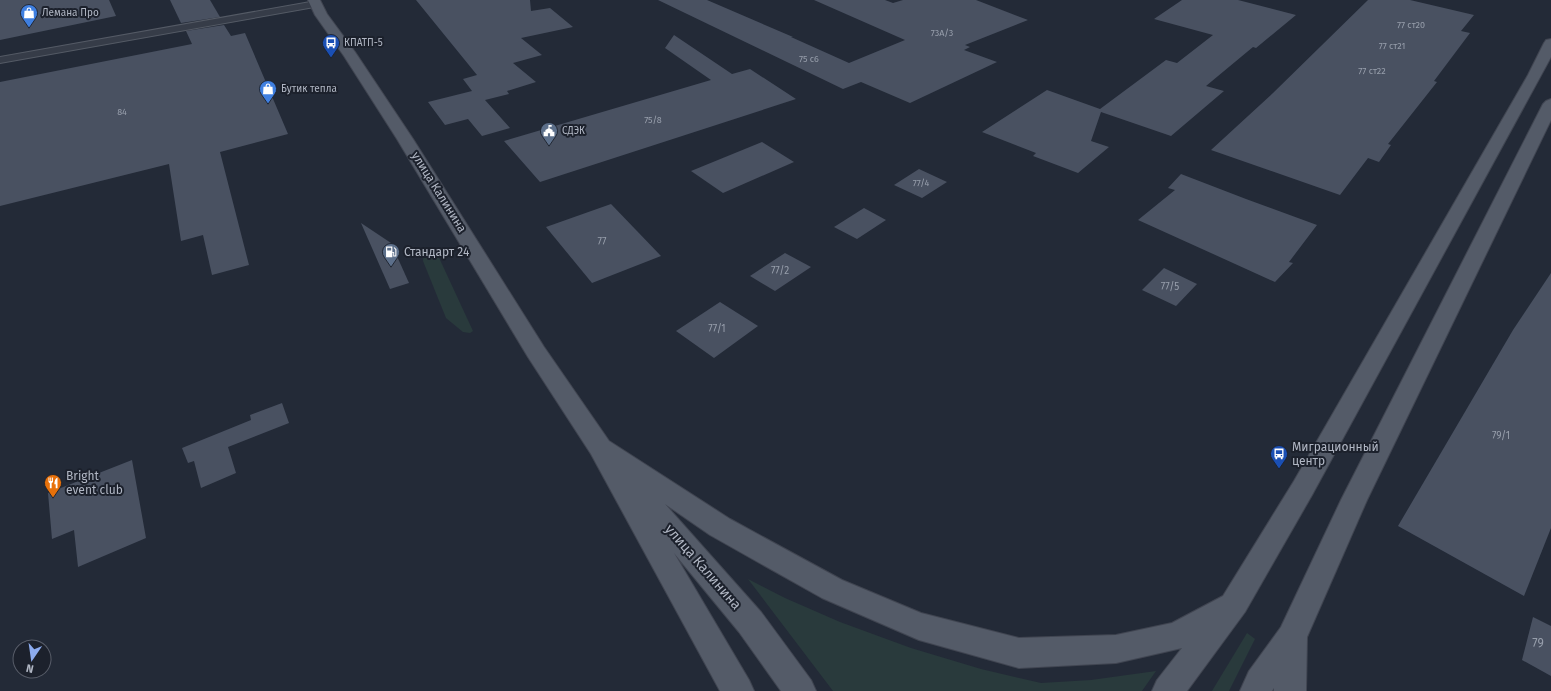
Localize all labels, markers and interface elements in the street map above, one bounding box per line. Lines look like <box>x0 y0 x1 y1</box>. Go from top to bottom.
shop icon: Лемана Про <box>19 3 39 28</box>
place label: Лемана Про <box>42 7 99 19</box>
house number: 77 ст20 <box>1397 20 1425 30</box>
house number: 73А/3 <box>931 28 953 38</box>
bus stop icon: КПАТП-5 <box>321 33 341 58</box>
place label: КПАТП-5 <box>344 37 383 49</box>
house number: 77 ст21 <box>1379 41 1405 51</box>
house number: 75 с6 <box>799 54 819 64</box>
house number: 77 ст22 <box>1358 66 1386 76</box>
shop icon: Бутик тепла <box>258 79 278 104</box>
place label: Бутик тепла <box>281 83 337 95</box>
house number: 84 <box>117 107 127 117</box>
house number: 75/8 <box>644 115 662 125</box>
public building icon: СДЭК <box>539 121 559 146</box>
place label: СДЭК <box>562 125 585 137</box>
street label: улица Калинина <box>409 149 469 235</box>
house number: 77/4 <box>913 178 930 188</box>
house number: 77 <box>598 236 607 248</box>
fuel station icon: Стандарт 24 <box>381 242 401 267</box>
place label: Стандарт 24 <box>404 245 470 259</box>
house number: 77/2 <box>771 265 789 277</box>
house number: 77/5 <box>1161 281 1179 293</box>
house number: 77/1 <box>708 323 726 335</box>
house number: 79/1 <box>1492 430 1510 442</box>
place label: Миграционный центр <box>1292 440 1379 468</box>
bus stop icon: Миграционный центр <box>1269 444 1289 469</box>
place label: Bright event club <box>66 469 123 497</box>
restaurant icon: Bright event club <box>43 473 63 498</box>
street label: улица Калинина <box>661 521 745 613</box>
house number: 79 <box>1532 636 1544 650</box>
north arrow <box>12 639 52 679</box>
text: N <box>25 661 35 675</box>

